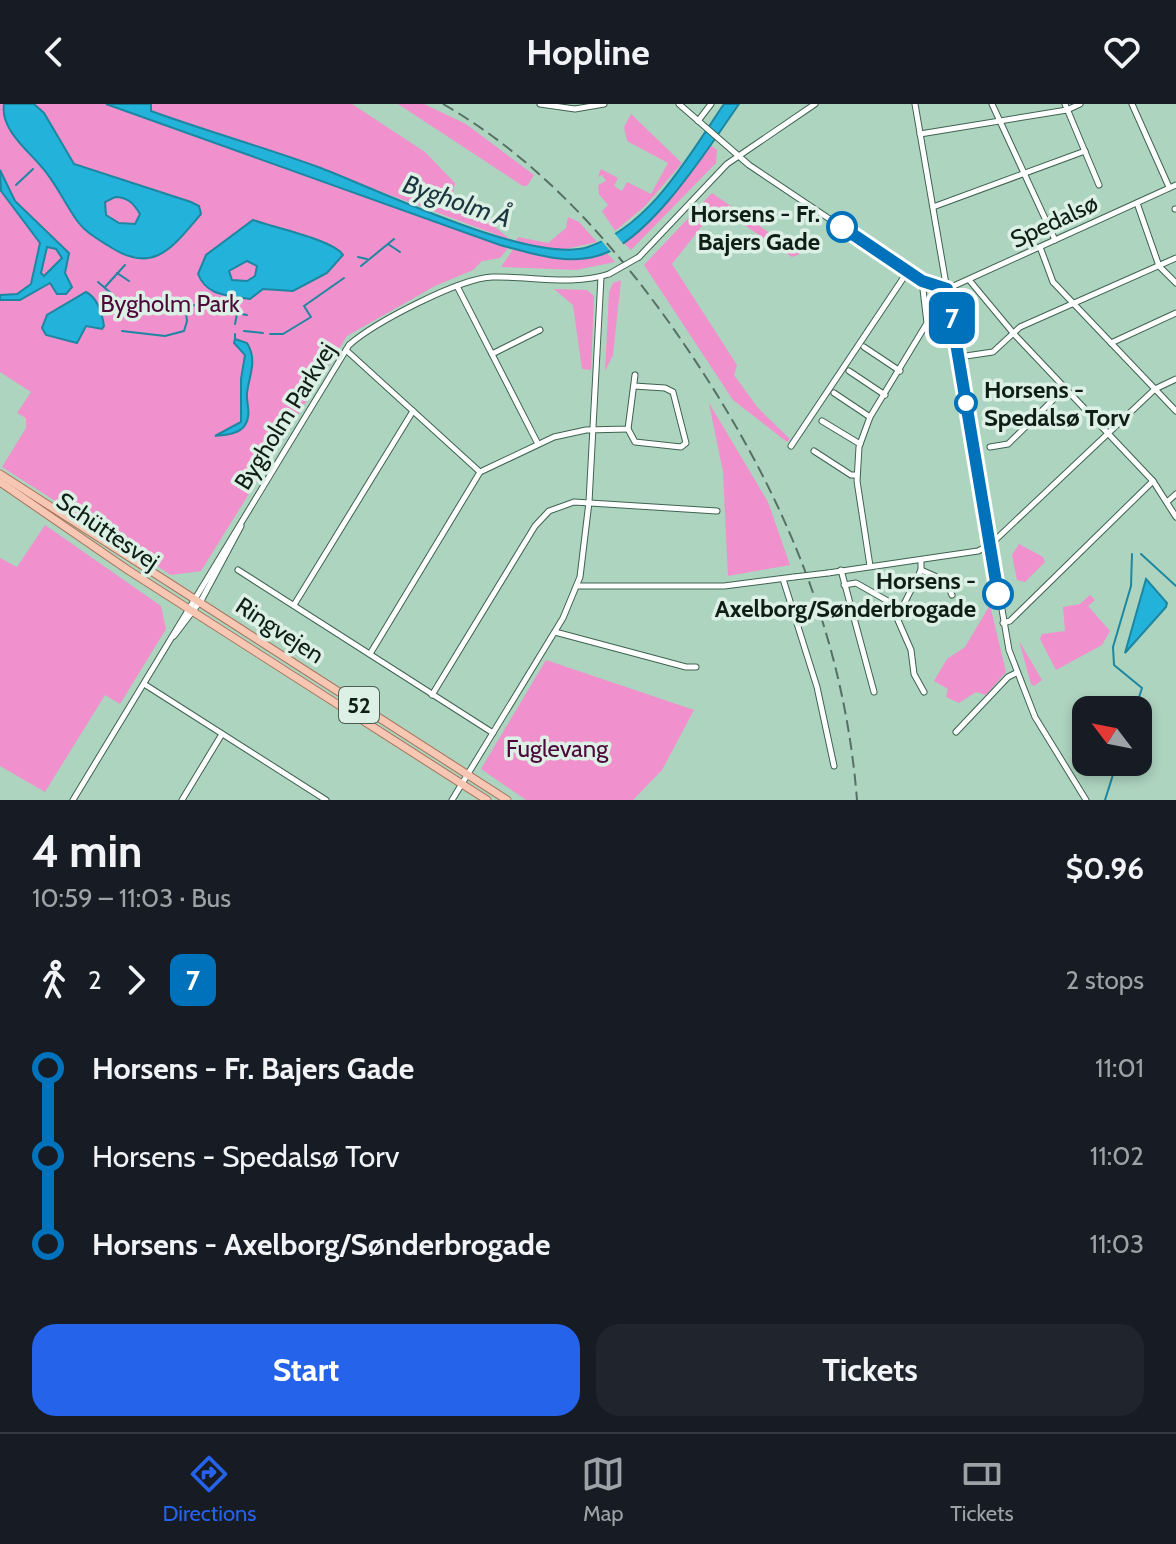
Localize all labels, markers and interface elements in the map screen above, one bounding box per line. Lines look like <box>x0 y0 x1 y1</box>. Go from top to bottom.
icon: back <box>32 30 76 74</box>
text: Hopline <box>526 30 650 74</box>
icon: heart <box>1100 30 1144 74</box>
water label: Bygholm Å <box>399 168 515 234</box>
street label: Spedalsø <box>1006 188 1102 254</box>
place label: Horsens - Fr. Bajers Gade <box>690 199 820 256</box>
marker: Horsens - Fr. Bajers Gade <box>827 212 857 242</box>
park label: Bygholm Park <box>100 289 240 318</box>
line badge: 7 <box>926 292 978 344</box>
text: 7 <box>945 301 959 335</box>
street label: Bygholm Parkvej <box>228 337 342 495</box>
place label: Horsens - Spedalsø Torv <box>984 375 1130 432</box>
marker: Horsens - Spedalsø Torv <box>955 392 977 414</box>
street label: Schüttesvej <box>51 486 165 576</box>
place label: Horsens - Axelborg/Sønderbrogade <box>715 566 976 623</box>
marker: Horsens - Axelborg/Sønderbrogade <box>983 579 1013 609</box>
street label: Ringvejen <box>230 591 330 669</box>
road number: 52 <box>339 687 379 723</box>
north arrow <box>1072 696 1152 776</box>
map controls <box>1072 696 1152 776</box>
park label: Fuglevang <box>506 734 609 763</box>
text: 4 min <box>32 825 142 878</box>
text: $0.96 <box>1066 850 1144 887</box>
text: 10:59 – 11:03 · Bus <box>32 882 231 914</box>
icon: walk <box>32 958 76 1002</box>
icon: forward <box>114 958 158 1002</box>
text: 7 <box>186 963 200 997</box>
text: 2 <box>88 964 102 996</box>
text: 2 stops <box>1066 964 1144 996</box>
text: Horsens - Fr. Bajers Gade <box>92 1050 414 1087</box>
text: 11:01 <box>1095 1052 1144 1084</box>
text: Horsens - Spedalsø Torv <box>92 1138 400 1175</box>
text: 11:02 <box>1090 1140 1144 1172</box>
text: Horsens - Axelborg/Sønderbrogade <box>92 1226 550 1263</box>
text: 11:03 <box>1089 1228 1144 1260</box>
button: Start <box>32 1324 580 1416</box>
button: Tickets <box>596 1324 1144 1416</box>
tab: Directions <box>162 1452 256 1527</box>
tab: Map <box>581 1452 625 1527</box>
tab: Tickets <box>950 1452 1014 1527</box>

